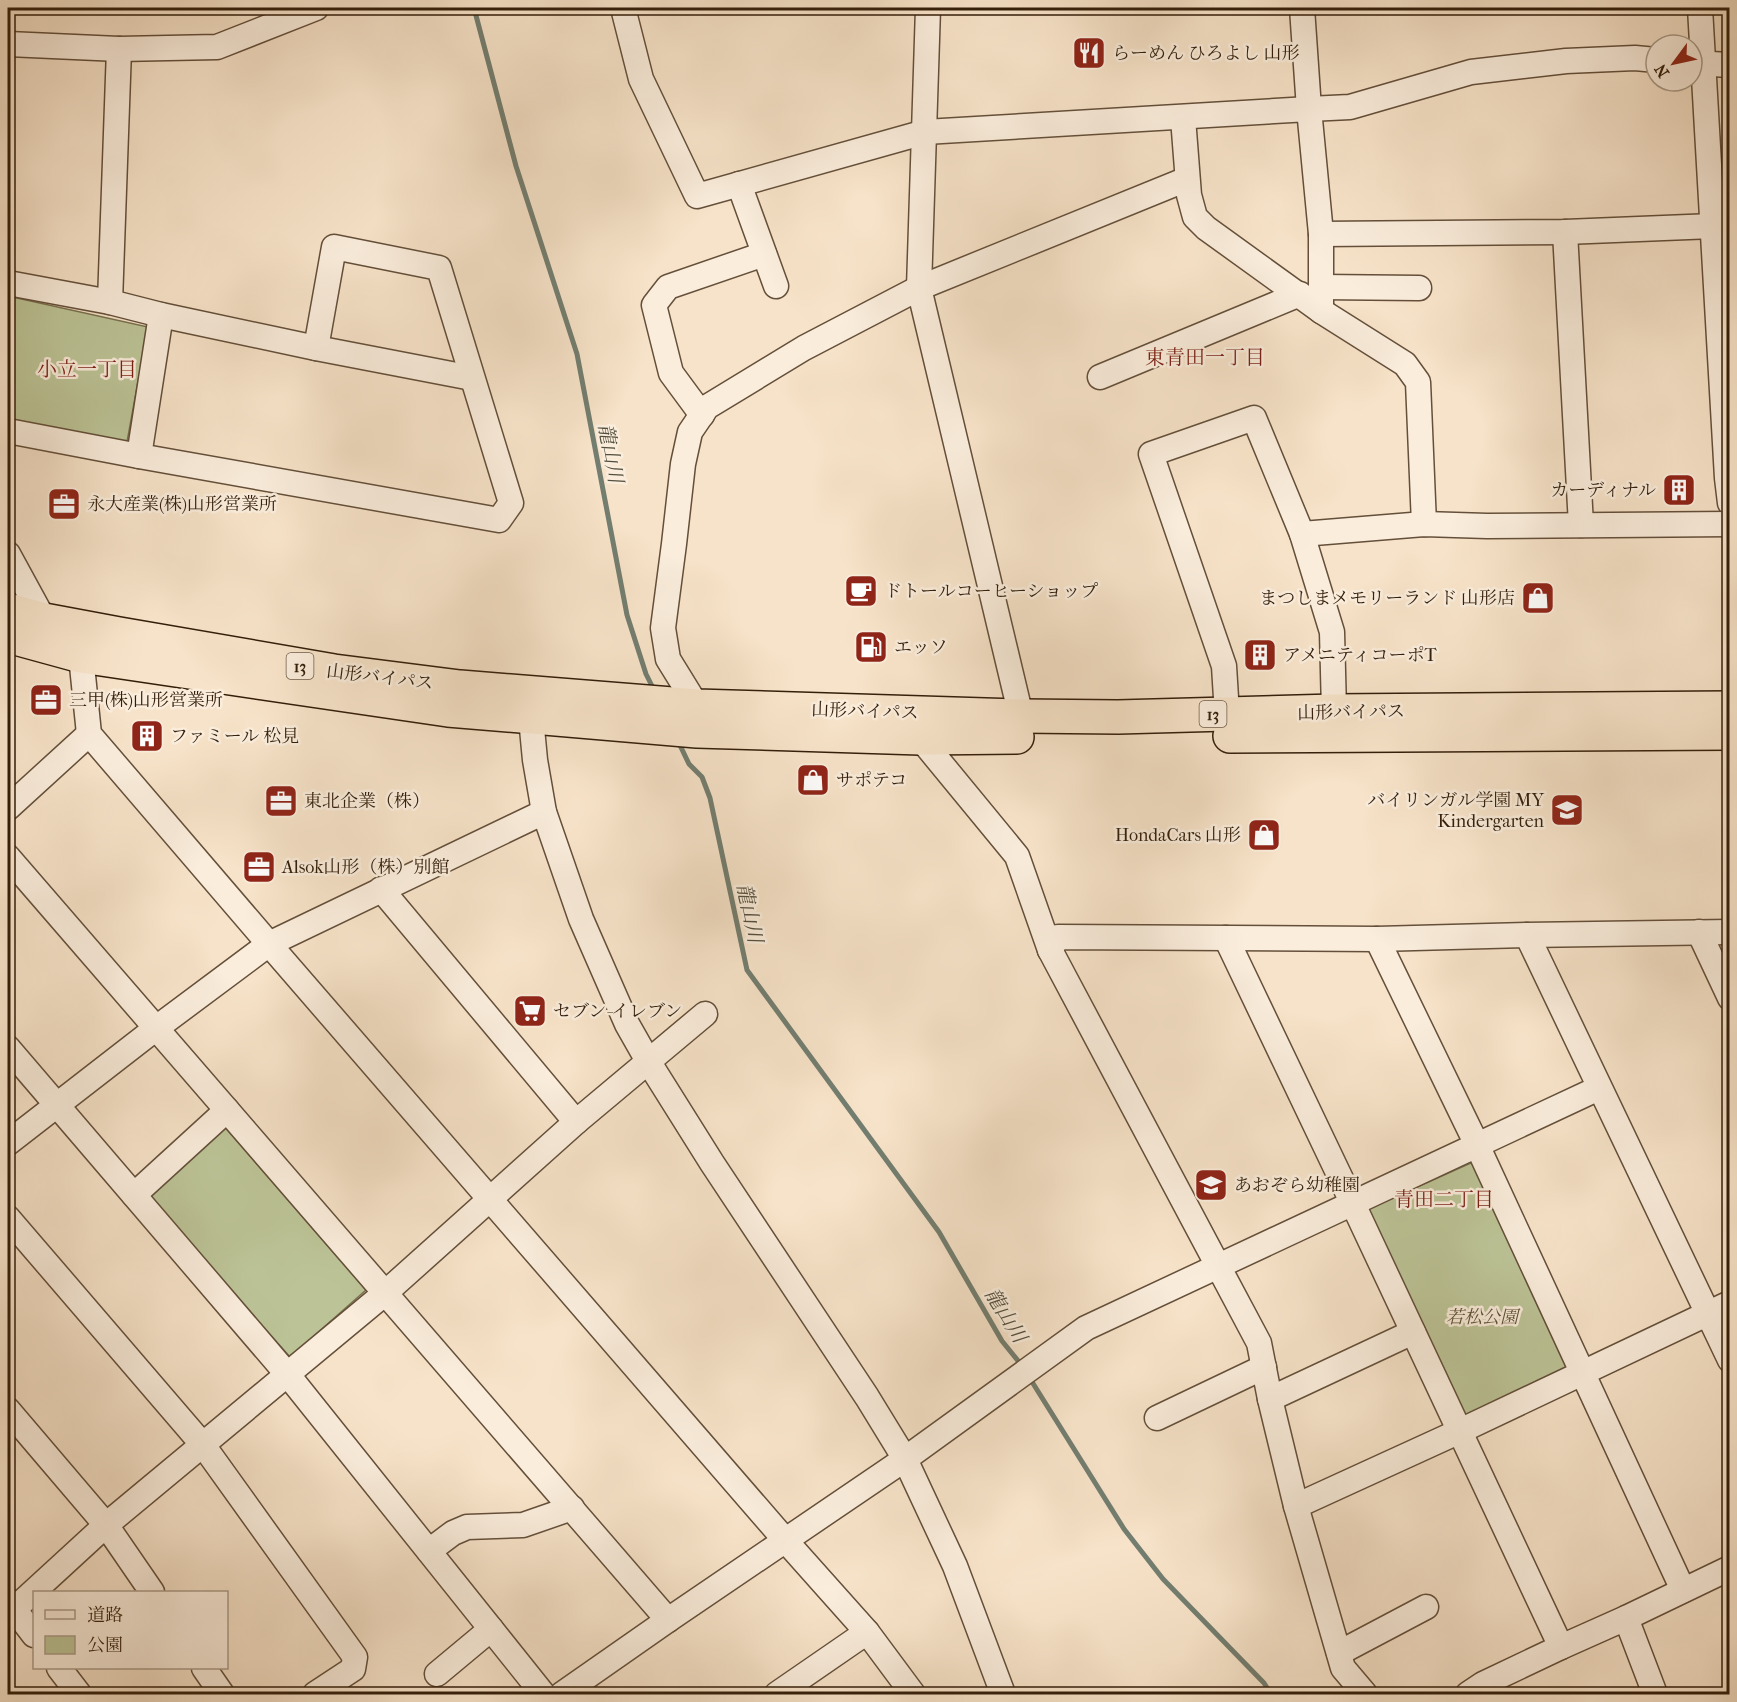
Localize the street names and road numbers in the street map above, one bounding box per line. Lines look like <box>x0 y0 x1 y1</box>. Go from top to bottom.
road number: 13 <box>286 653 314 679</box>
street label: 山形バイパス <box>325 661 435 694</box>
street label: 山形バイパス <box>811 699 919 724</box>
road number: 13 <box>1200 701 1226 727</box>
street label: 山形バイパス <box>1297 701 1405 724</box>

